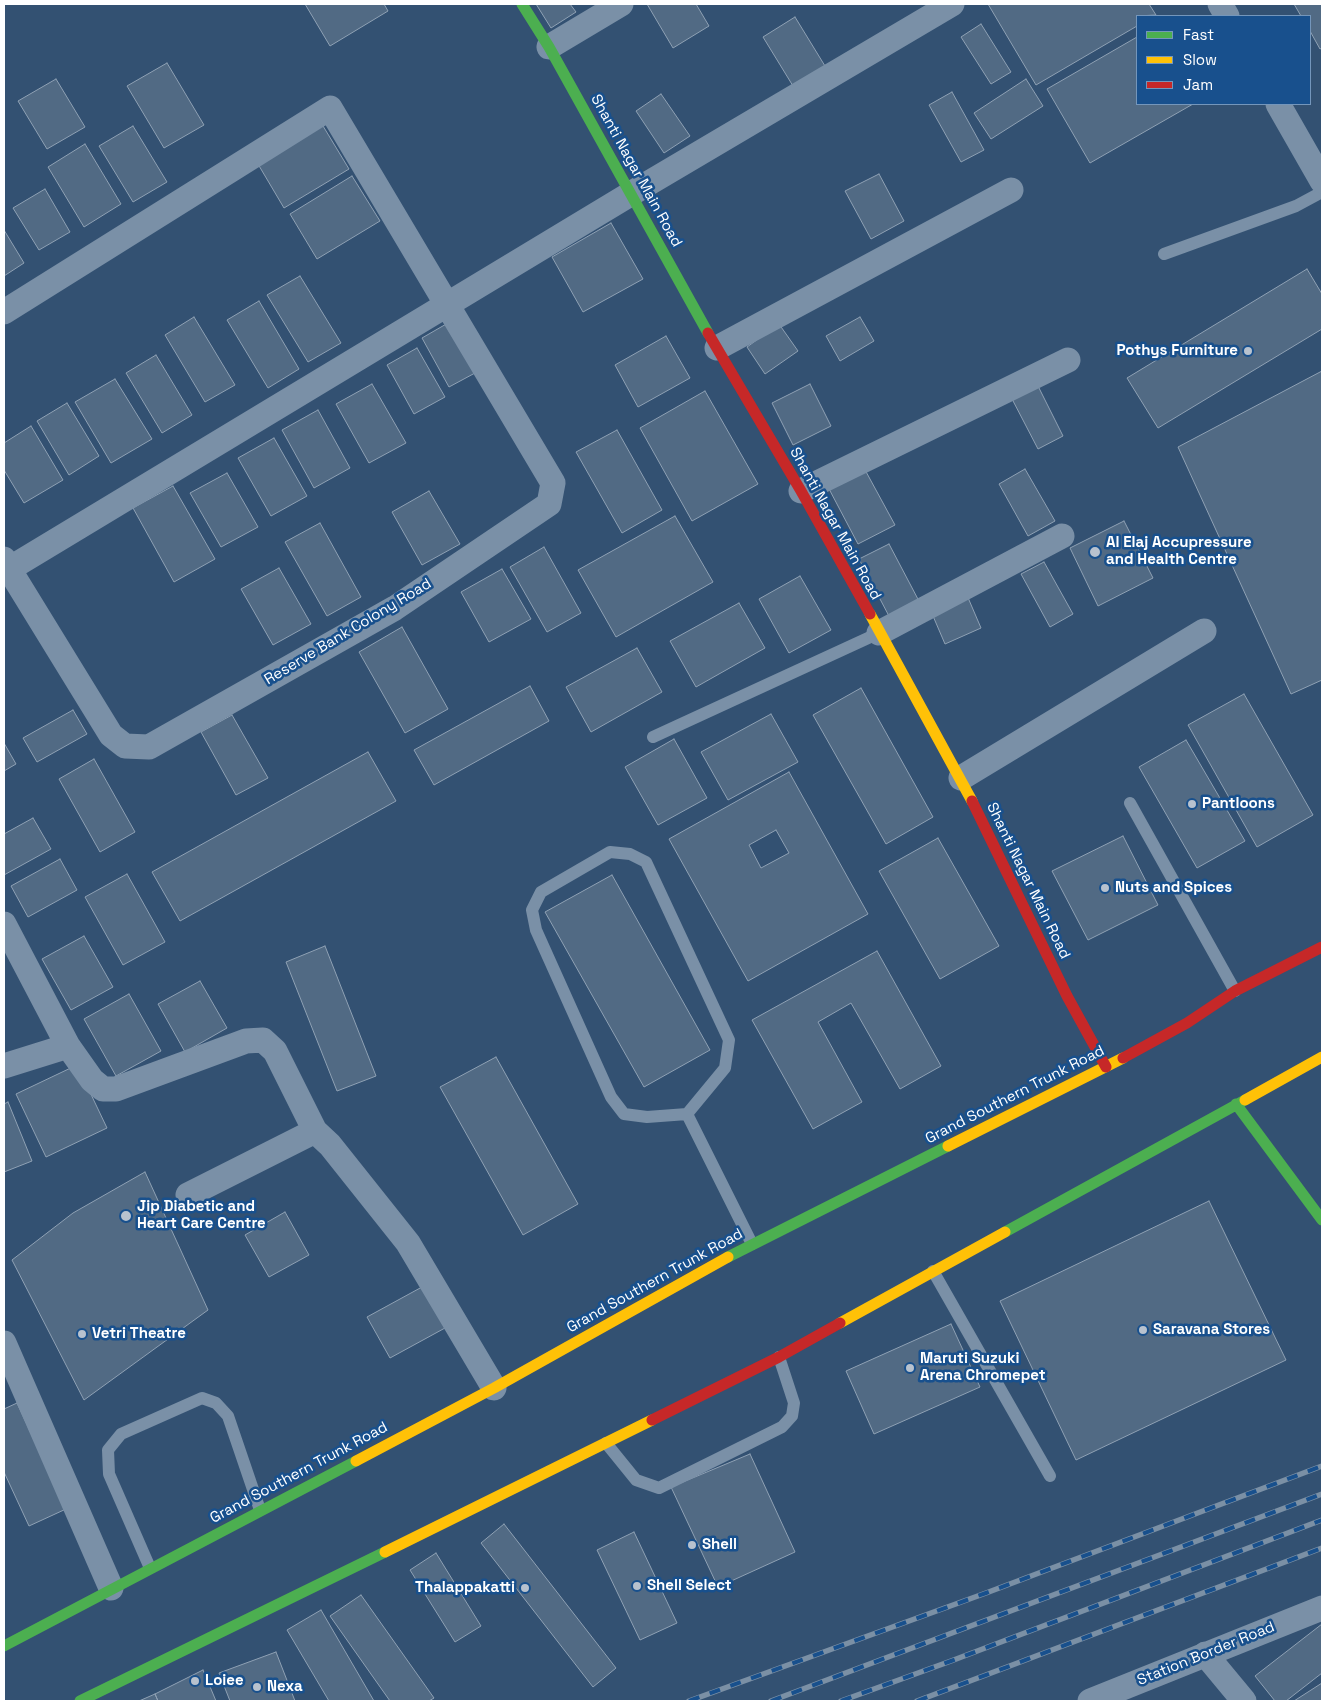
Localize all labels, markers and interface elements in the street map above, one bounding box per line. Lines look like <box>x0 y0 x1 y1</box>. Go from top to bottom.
legend <box>1136 15 1311 105</box>
text: Fast <box>1183 25 1214 44</box>
text: Slow <box>1183 50 1217 69</box>
text: Jam <box>1183 75 1213 94</box>
street label: Shanti Nagar Main Road <box>587 92 685 250</box>
place label: Pothys Furniture <box>1116 342 1238 360</box>
marker: Pothys Furniture <box>1242 345 1254 357</box>
street label: Shanti Nagar Main Road <box>786 445 884 603</box>
place label: Al Elaj Accupressure and Health Centre <box>1106 534 1252 569</box>
marker: Al Elaj Accupressure and Health Centre <box>1088 545 1102 559</box>
street label: Reserve Bank Colony Road <box>261 575 435 689</box>
place label: Pantloons <box>1202 795 1275 813</box>
marker: Pantloons <box>1186 798 1198 810</box>
street label: Shanti Nagar Main Road <box>982 800 1074 962</box>
place label: Nuts and Spices <box>1115 879 1232 897</box>
marker: Nuts and Spices <box>1099 882 1111 894</box>
street label: Grand Southern Trunk Road <box>923 1042 1107 1148</box>
place label: Jip Diabetic and Heart Care Centre <box>137 1198 266 1233</box>
marker: Jip Diabetic and Heart Care Centre <box>119 1209 133 1223</box>
street label: Grand Southern Trunk Road <box>564 1225 746 1337</box>
place label: Saravana Stores <box>1153 1321 1270 1339</box>
marker: Saravana Stores <box>1137 1324 1149 1336</box>
place label: Vetri Theatre <box>92 1325 186 1343</box>
marker: Vetri Theatre <box>76 1328 88 1340</box>
place label: Maruti Suzuki Arena Chromepet <box>920 1350 1046 1385</box>
marker: Maruti Suzuki Arena Chromepet <box>904 1362 916 1374</box>
street label: Grand Southern Trunk Road <box>207 1418 391 1528</box>
place label: Shell <box>702 1536 737 1554</box>
marker: Shell <box>686 1539 698 1551</box>
place label: Shell Select <box>647 1577 732 1595</box>
place label: Thalappakatti <box>415 1579 515 1597</box>
marker: Shell Select <box>631 1580 643 1592</box>
marker: Thalappakatti <box>519 1582 531 1594</box>
street label: Station Border Road <box>1135 1618 1277 1690</box>
place label: Loiee <box>205 1672 244 1690</box>
marker: Loiee <box>189 1675 201 1687</box>
place label: Nexa <box>267 1678 303 1696</box>
marker: Nexa <box>251 1681 263 1693</box>

